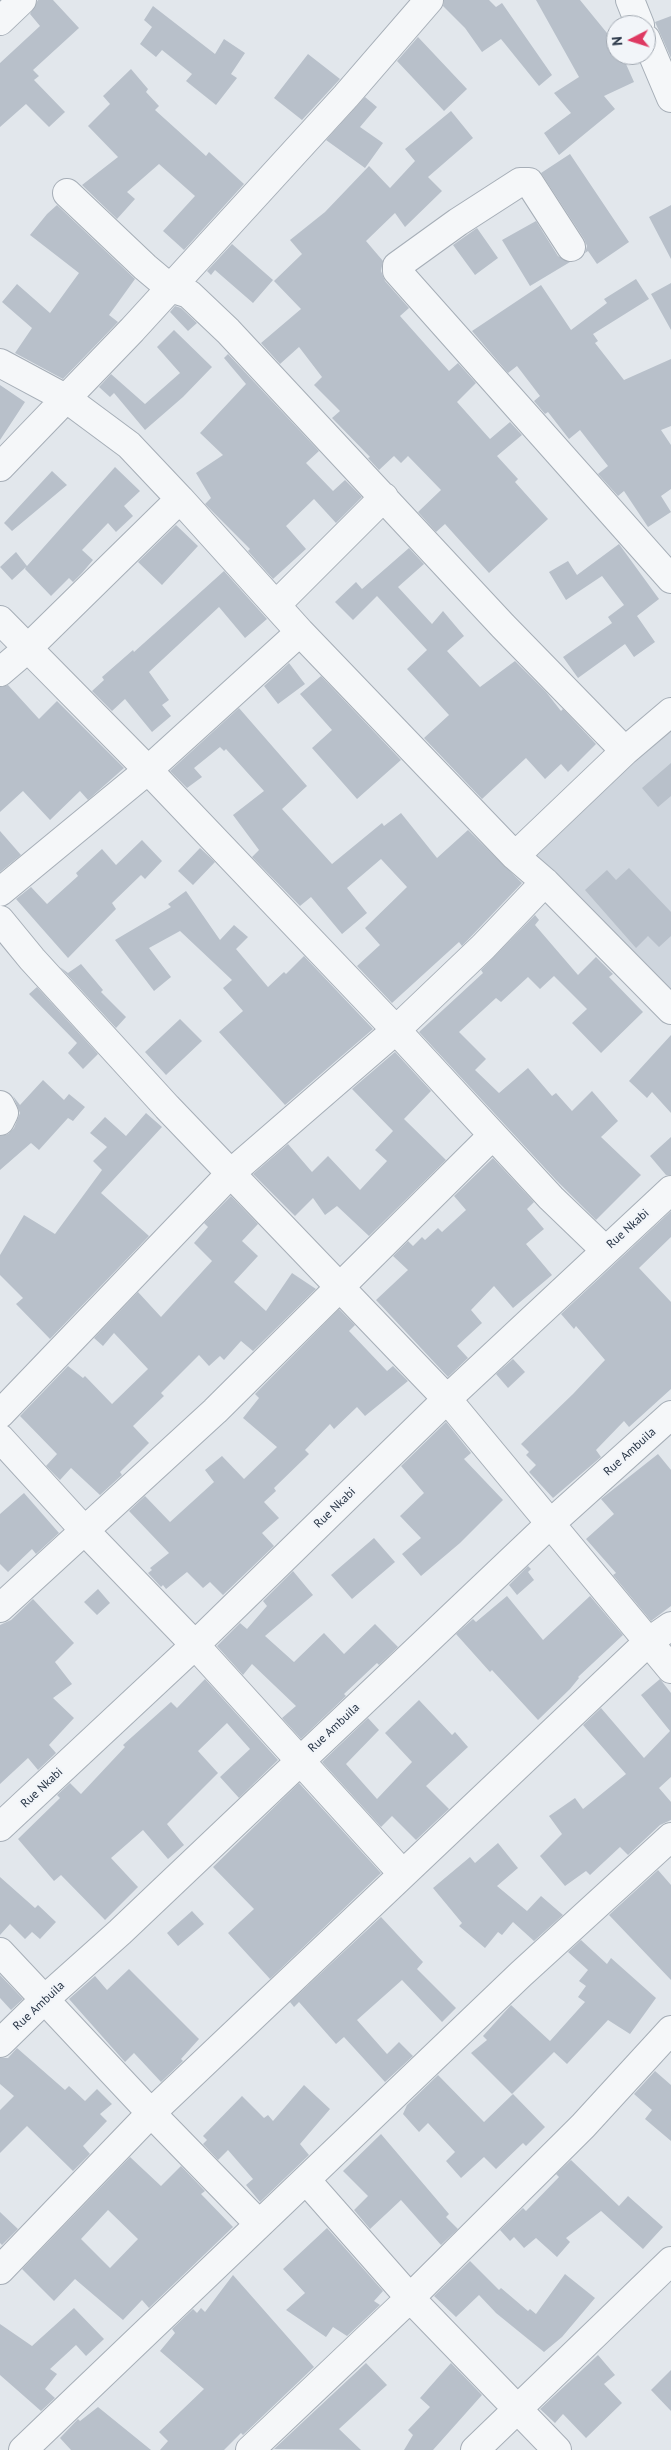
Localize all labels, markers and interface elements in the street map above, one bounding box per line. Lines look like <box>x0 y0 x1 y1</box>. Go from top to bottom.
north arrow <box>606 15 656 65</box>
text: N <box>608 36 626 47</box>
street label: Rue Nkabi <box>604 1206 652 1252</box>
street label: Rue Ambuila <box>601 1425 659 1479</box>
street label: Rue Nkabi <box>311 1485 359 1531</box>
street label: Rue Ambuila <box>305 1701 363 1755</box>
street label: Rue Nkabi <box>18 1765 66 1811</box>
street label: Rue Ambuila <box>10 1979 68 2033</box>

